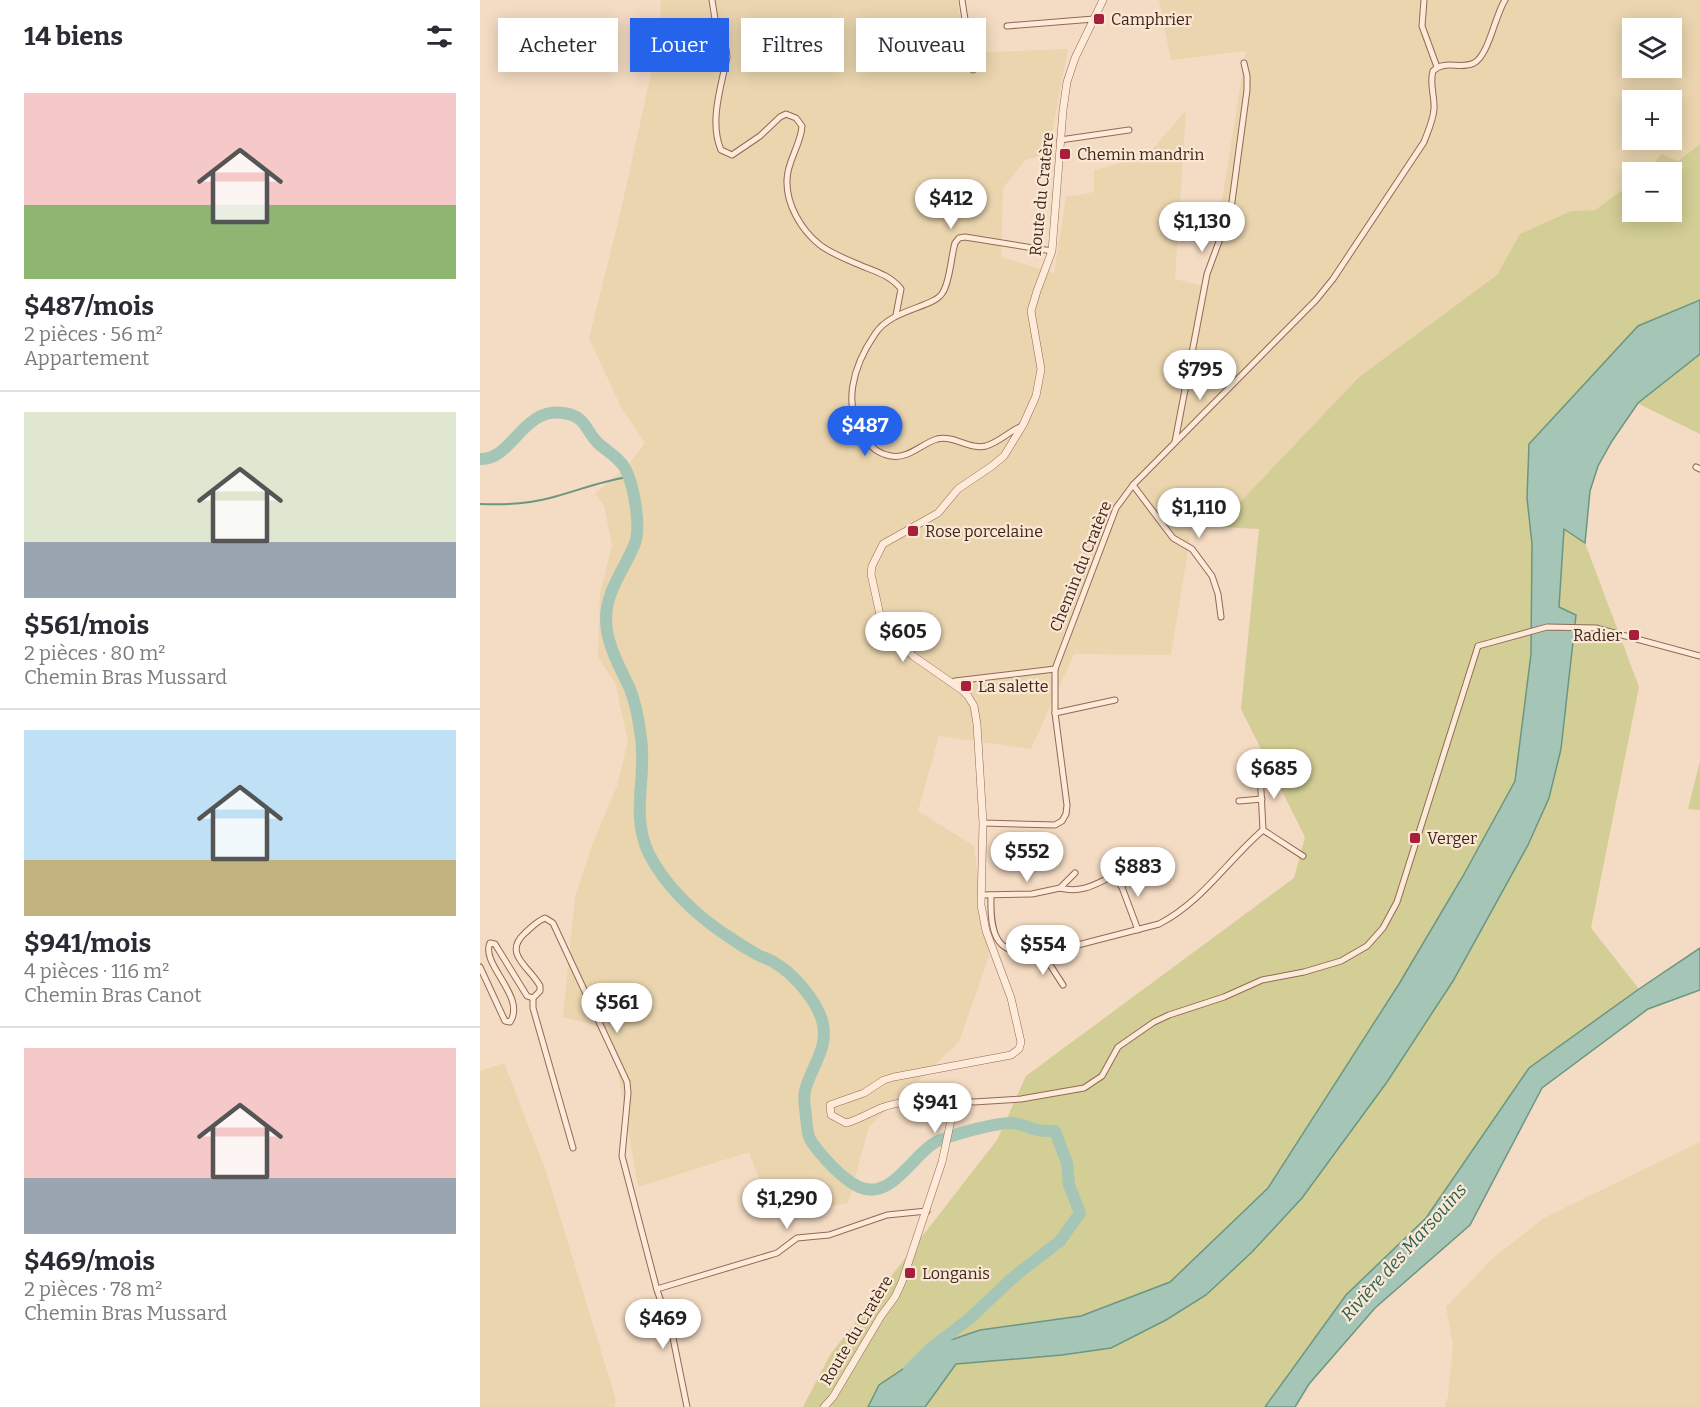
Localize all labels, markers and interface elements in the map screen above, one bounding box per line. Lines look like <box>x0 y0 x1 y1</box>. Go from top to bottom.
place label: Camphrier <box>1111 10 1192 29</box>
marker: Camphrier <box>1092 12 1106 26</box>
chip: Acheter <box>498 18 618 72</box>
chip: Louer <box>630 18 729 72</box>
chip: Filtres <box>741 18 844 72</box>
chip: Nouveau <box>856 18 986 72</box>
map controls <box>1622 18 1682 222</box>
button: layers <box>1622 18 1682 78</box>
icon: filters <box>423 20 456 53</box>
text: 14 biens <box>24 21 123 52</box>
button: + <box>1622 90 1682 150</box>
street label: Route du Cratère <box>1026 131 1057 257</box>
icon: home <box>186 132 294 240</box>
place label: Chemin mandrin <box>1077 145 1204 164</box>
marker: Chemin mandrin <box>1058 147 1072 161</box>
button: − <box>1622 162 1682 222</box>
pin: $412 <box>915 179 987 230</box>
text: $412 <box>929 186 973 210</box>
pin: $1,130 <box>1153 202 1251 253</box>
text: $1,130 <box>1173 209 1231 233</box>
text: $487/mois <box>24 291 154 322</box>
text: 2 pièces · 56 m² <box>24 322 163 346</box>
text: Appartement <box>24 346 149 370</box>
pin: $795 <box>1164 350 1236 401</box>
text: $795 <box>1177 357 1223 381</box>
pin: $487 <box>829 406 901 457</box>
text: $487 <box>841 413 889 437</box>
icon: home <box>186 451 294 559</box>
pin: $1,110 <box>1150 488 1248 539</box>
text: $1,110 <box>1171 495 1227 519</box>
street label: Chemin du Cratère <box>1046 498 1115 634</box>
place label: Rose porcelaine <box>925 522 1043 541</box>
marker: Rose porcelaine <box>906 524 920 538</box>
text: $561/mois <box>24 610 149 641</box>
pin: $605 <box>867 612 939 663</box>
text: $605 <box>879 619 927 643</box>
place label: Radier <box>1573 626 1622 645</box>
marker: Radier <box>1627 628 1641 642</box>
text: 2 pièces · 80 m² <box>24 641 165 665</box>
text: Chemin Bras Mussard <box>24 665 227 689</box>
place label: La salette <box>978 677 1048 696</box>
marker: La salette <box>959 679 973 693</box>
pin: $685 <box>1238 749 1310 800</box>
text: $685 <box>1251 756 1297 780</box>
icon: home <box>186 769 294 877</box>
place label: Verger <box>1427 829 1477 848</box>
marker: Verger <box>1408 831 1422 845</box>
pin: $552 <box>991 832 1063 883</box>
text: $552 <box>1004 839 1050 863</box>
pin: $883 <box>1102 847 1174 898</box>
text: $883 <box>1114 854 1162 878</box>
pin: $554 <box>1007 925 1079 976</box>
text: $941/mois <box>24 928 151 959</box>
text: $554 <box>1020 932 1066 956</box>
text: 4 pièces · 116 m² <box>24 959 169 983</box>
text: Chemin Bras Canot <box>24 983 201 1007</box>
pin: $561 <box>581 983 653 1034</box>
text: $561 <box>595 990 639 1014</box>
pin: $941 <box>899 1083 971 1134</box>
icon: home <box>186 1087 294 1195</box>
text: $941 <box>913 1090 957 1114</box>
water label: Rivière des Marsouins <box>1336 1178 1472 1325</box>
pin: $1,290 <box>738 1179 836 1230</box>
text: $1,290 <box>756 1186 818 1210</box>
text: $469/mois <box>24 1246 155 1277</box>
place label: Longanis <box>922 1264 990 1283</box>
marker: Longanis <box>903 1266 917 1280</box>
street label: Route du Cratère <box>816 1272 897 1388</box>
text: 2 pièces · 78 m² <box>24 1277 162 1301</box>
pin: $469 <box>627 1299 699 1350</box>
text: Chemin Bras Mussard <box>24 1301 227 1325</box>
text: $469 <box>639 1306 687 1330</box>

